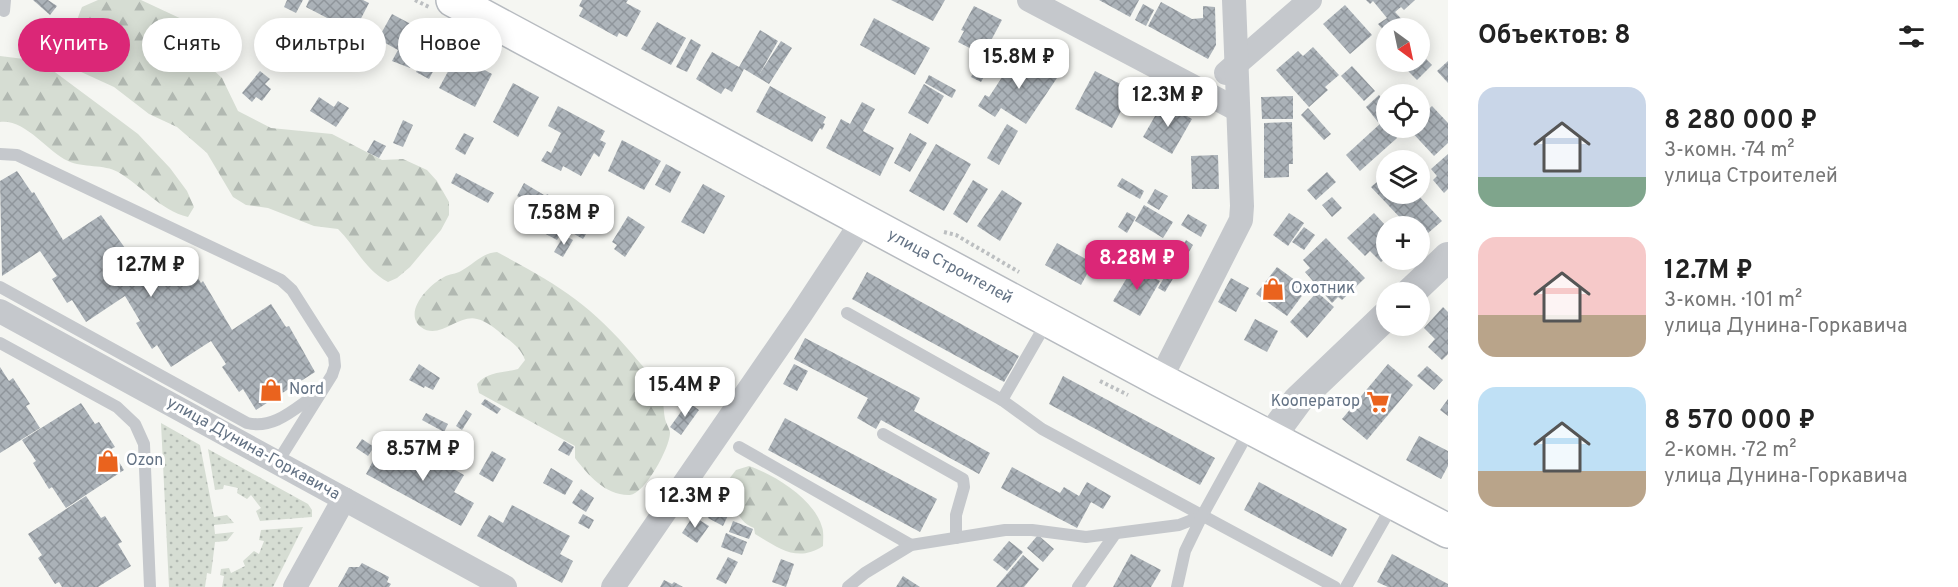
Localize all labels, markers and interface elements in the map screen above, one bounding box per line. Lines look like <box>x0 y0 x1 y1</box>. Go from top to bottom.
chip: Купить <box>18 18 130 72</box>
chip: Снять <box>142 18 242 72</box>
chip: Фильтры <box>254 18 386 72</box>
chip: Новое <box>398 18 502 72</box>
north arrow <box>1376 18 1430 72</box>
map controls <box>1376 18 1430 336</box>
text: Объектов: 8 <box>1478 20 1631 53</box>
icon: filters <box>1895 20 1928 53</box>
pin: 15.8M ₽ <box>964 39 1074 90</box>
text: 15.8M ₽ <box>983 45 1055 71</box>
pin: 12.3M ₽ <box>1113 77 1223 128</box>
text: 12.3M ₽ <box>1132 83 1204 109</box>
button: locate <box>1376 84 1430 138</box>
text: 8 280 000 ₽ <box>1664 105 1817 138</box>
icon: home <box>1526 111 1598 183</box>
text: 3-комн. · 74 m² <box>1664 138 1795 164</box>
button: layers <box>1376 150 1430 204</box>
text: улица Строителей <box>1664 164 1838 190</box>
pin: 7.58M ₽ <box>509 195 619 246</box>
text: 7.58M ₽ <box>528 201 600 227</box>
button: + <box>1376 216 1430 270</box>
street label: улица Строителей <box>884 225 1016 309</box>
pin: 8.28M ₽ <box>1082 240 1192 291</box>
text: 8.28M ₽ <box>1099 246 1175 272</box>
pin: 12.7M ₽ <box>96 247 206 298</box>
text: 12.7M ₽ <box>117 253 185 279</box>
text: 12.7M ₽ <box>1664 255 1753 288</box>
icon: home <box>1526 261 1598 333</box>
shop icon: Охотник <box>1260 276 1286 302</box>
place label: Охотник <box>1291 279 1355 299</box>
button: − <box>1376 282 1430 336</box>
text: 3-комн. · 101 m² <box>1664 288 1802 314</box>
text: улица Дунина-Горкавича <box>1664 314 1908 340</box>
pin: 15.4M ₽ <box>630 367 740 418</box>
text: 15.4M ₽ <box>649 373 721 399</box>
shop icon: Nord <box>258 377 284 403</box>
place label: Nord <box>289 380 324 400</box>
supermarket icon: Кооператор <box>1365 389 1391 415</box>
place label: Кооператор <box>1271 392 1360 412</box>
street label: улица Дунина-Горкавича <box>163 393 343 505</box>
text: 8 570 000 ₽ <box>1664 405 1815 438</box>
icon: home <box>1526 411 1598 483</box>
pin: 8.57M ₽ <box>368 431 478 482</box>
text: 8.57M ₽ <box>386 437 460 463</box>
text: 2-комн. · 72 m² <box>1664 438 1796 464</box>
shop icon: Ozon <box>95 448 121 474</box>
place label: Ozon <box>126 451 163 471</box>
text: улица Дунина-Горкавича <box>1664 464 1908 490</box>
pin: 12.3M ₽ <box>640 478 750 529</box>
text: 12.3M ₽ <box>659 484 731 510</box>

